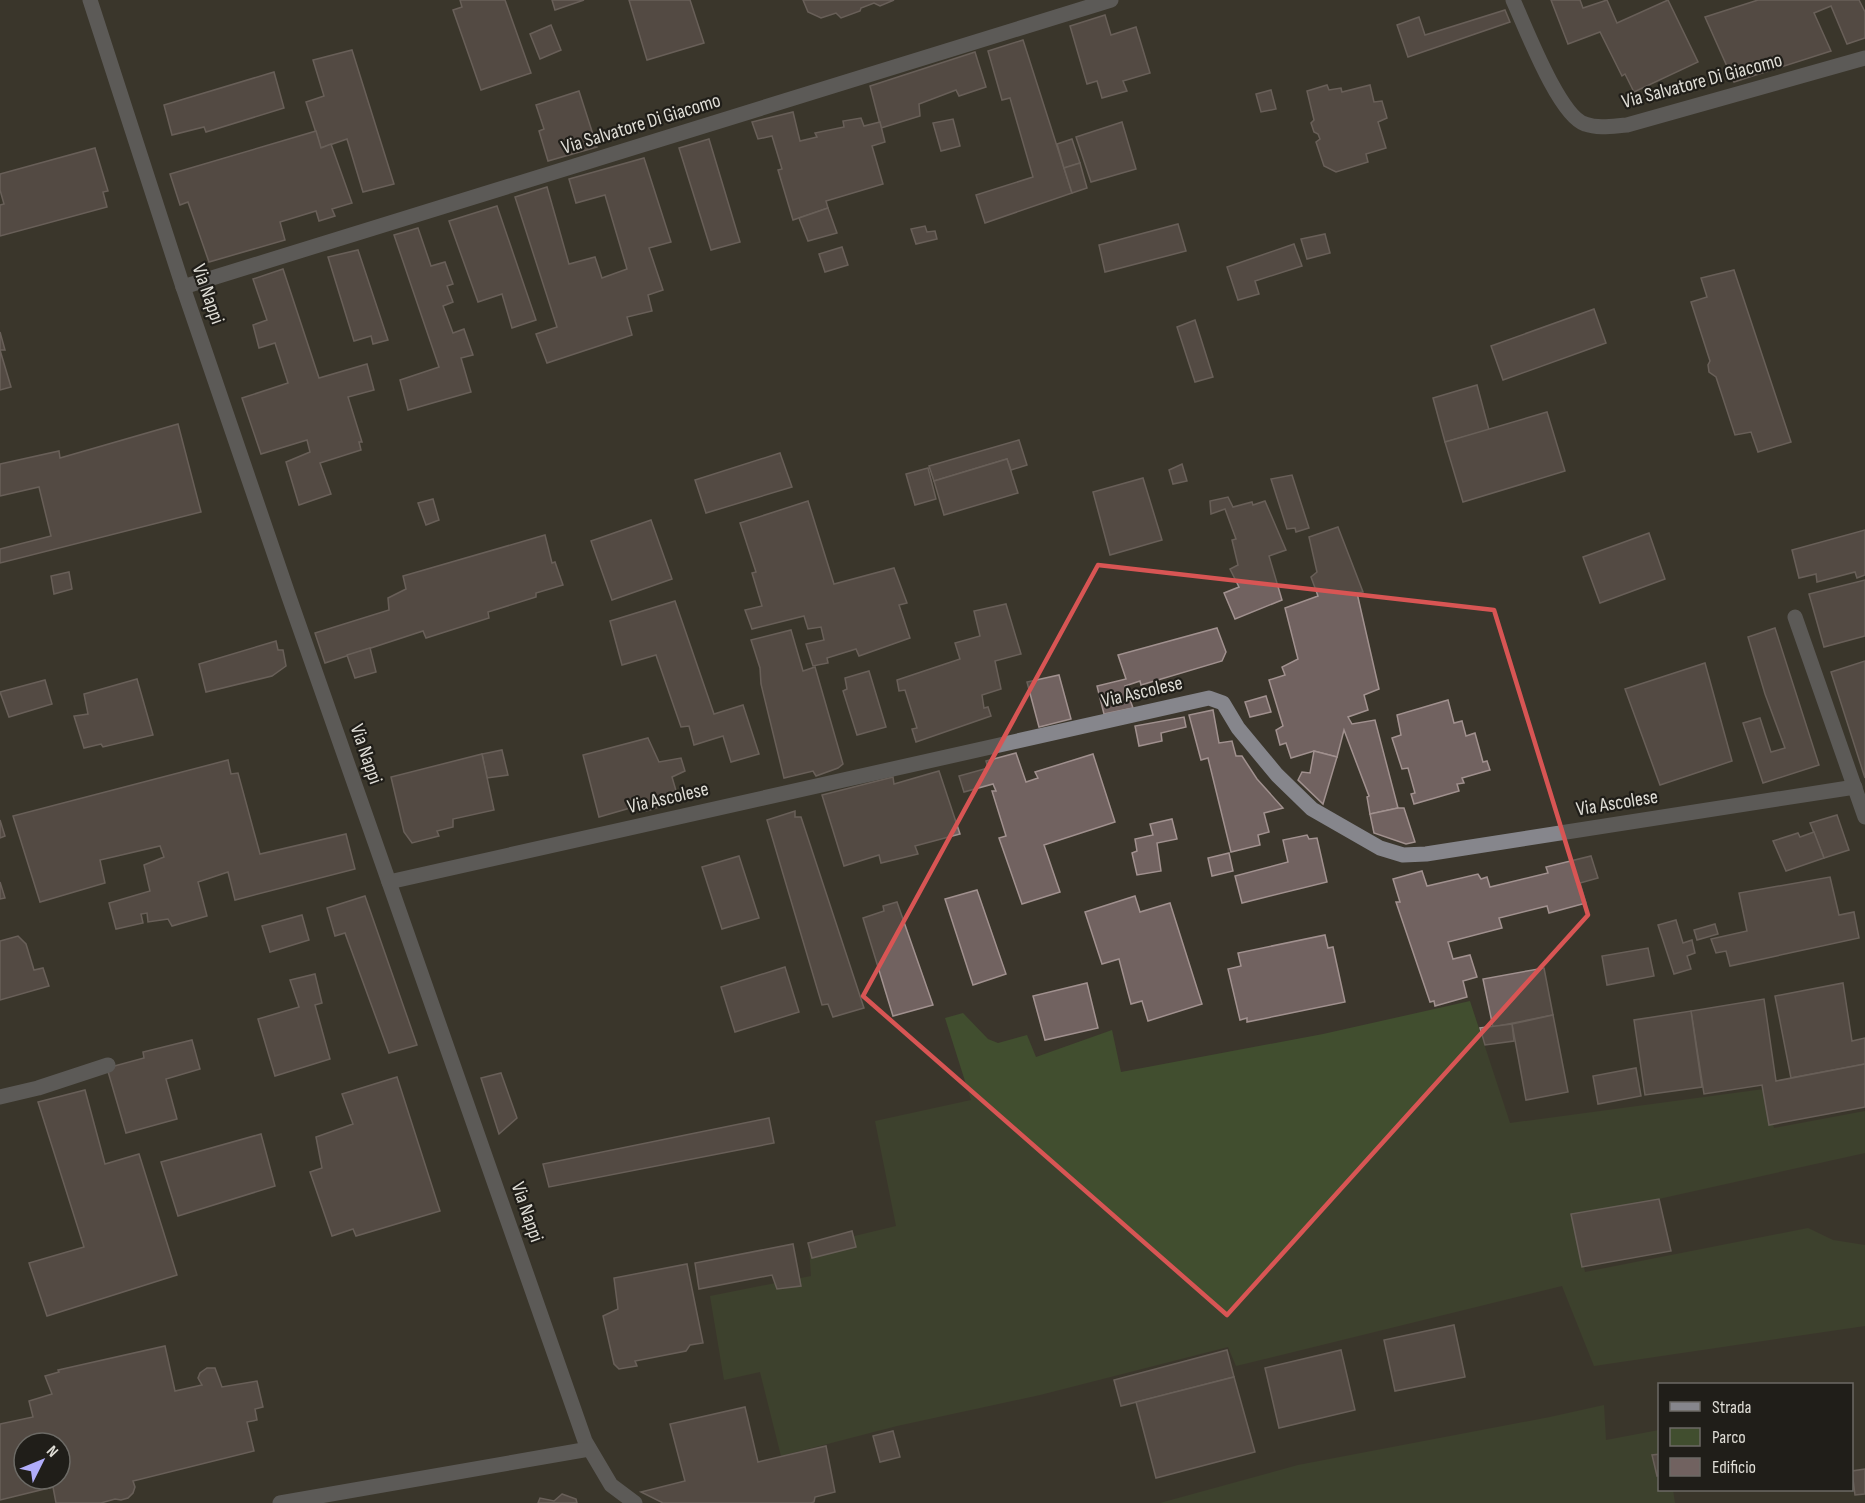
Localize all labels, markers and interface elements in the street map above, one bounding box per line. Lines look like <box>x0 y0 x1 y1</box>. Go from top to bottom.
street label: Via Salvatore Di Giacomo <box>1619 48 1785 114</box>
street label: Via Salvatore Di Giacomo <box>559 88 723 160</box>
street label: Via Nappi <box>187 261 229 327</box>
street label: Via Ascolese <box>1099 671 1185 713</box>
street label: Via Nappi <box>345 721 387 787</box>
street label: Via Ascolese <box>625 777 711 819</box>
street label: Via Ascolese <box>1574 785 1660 821</box>
street label: Via Nappi <box>506 1179 548 1245</box>
legend <box>1658 1383 1853 1491</box>
text: Strada <box>1712 1397 1752 1418</box>
text: Parco <box>1712 1427 1746 1448</box>
north arrow <box>12 1431 72 1491</box>
text: N <box>42 1442 62 1461</box>
text: Edificio <box>1712 1457 1756 1478</box>

